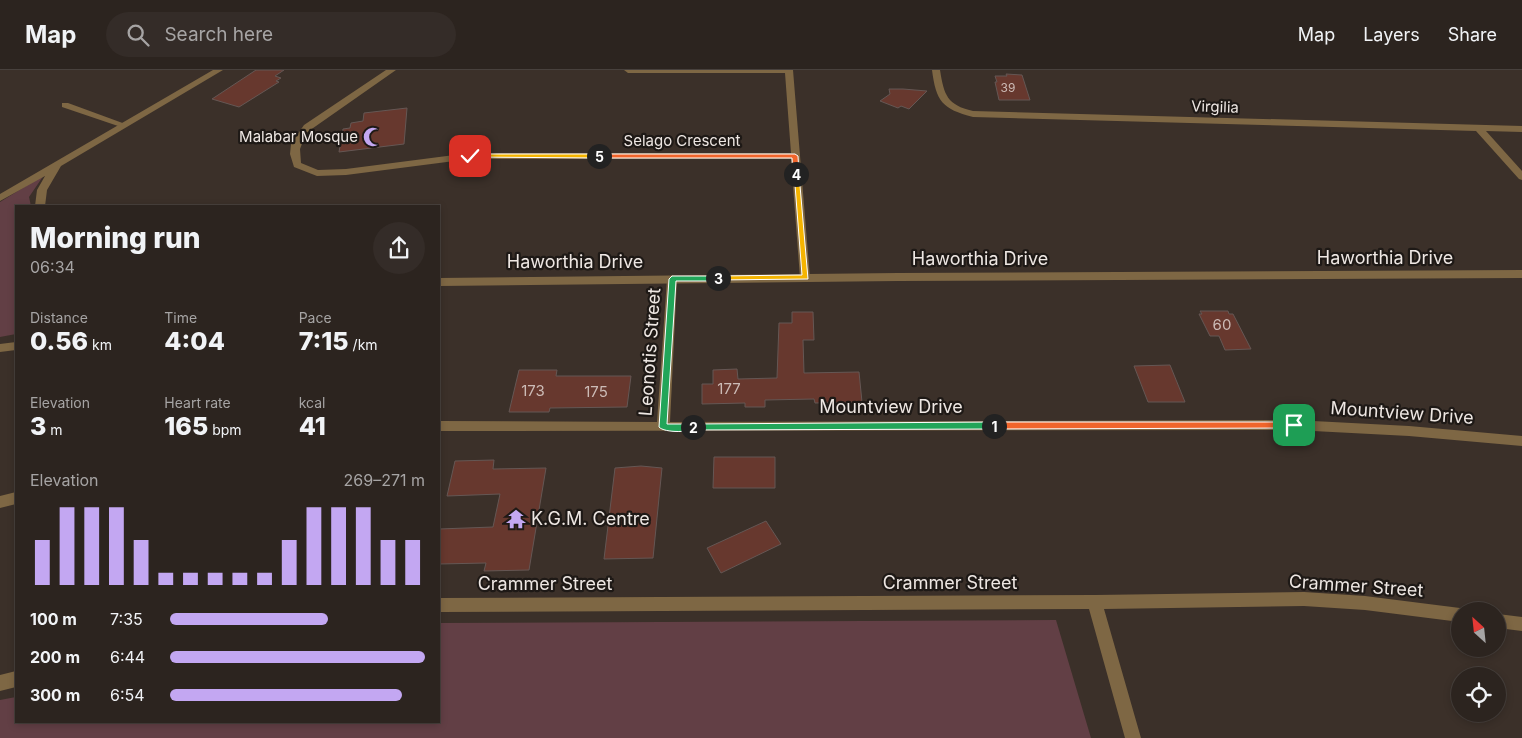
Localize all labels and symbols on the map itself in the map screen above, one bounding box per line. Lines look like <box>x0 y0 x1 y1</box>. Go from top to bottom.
house number: 39 <box>1001 80 1015 95</box>
street label: Virgilia <box>1191 96 1239 117</box>
mosque icon: Malabar Mosque <box>362 126 384 148</box>
place label: Malabar Mosque <box>239 127 358 146</box>
street label: Selago Crescent <box>624 131 741 150</box>
pin <box>449 135 491 177</box>
pin: 5 <box>586 144 612 168</box>
pin: 4 <box>784 162 808 186</box>
street label: Haworthia Drive <box>1317 247 1453 268</box>
street label: Haworthia Drive <box>912 248 1048 269</box>
street label: Haworthia Drive <box>507 251 643 272</box>
pin: 3 <box>706 266 730 290</box>
street label: Leonotis Street <box>635 287 664 417</box>
house number: 60 <box>1213 315 1231 334</box>
house number: 177 <box>717 379 741 398</box>
house number: 173 <box>521 381 545 400</box>
house number: 175 <box>584 382 608 401</box>
street label: Mountview Drive <box>819 396 963 417</box>
street label: Mountview Drive <box>1330 397 1474 428</box>
pin <box>1273 404 1315 446</box>
pin: 2 <box>680 414 706 440</box>
pin: 1 <box>982 414 1006 438</box>
temple icon: K.G.M. Centre <box>505 508 527 530</box>
place label: K.G.M. Centre <box>531 508 650 529</box>
street label: Crammer Street <box>1288 570 1424 601</box>
street label: Crammer Street <box>883 572 1017 593</box>
street label: Crammer Street <box>478 573 612 594</box>
north arrow <box>1451 602 1506 658</box>

